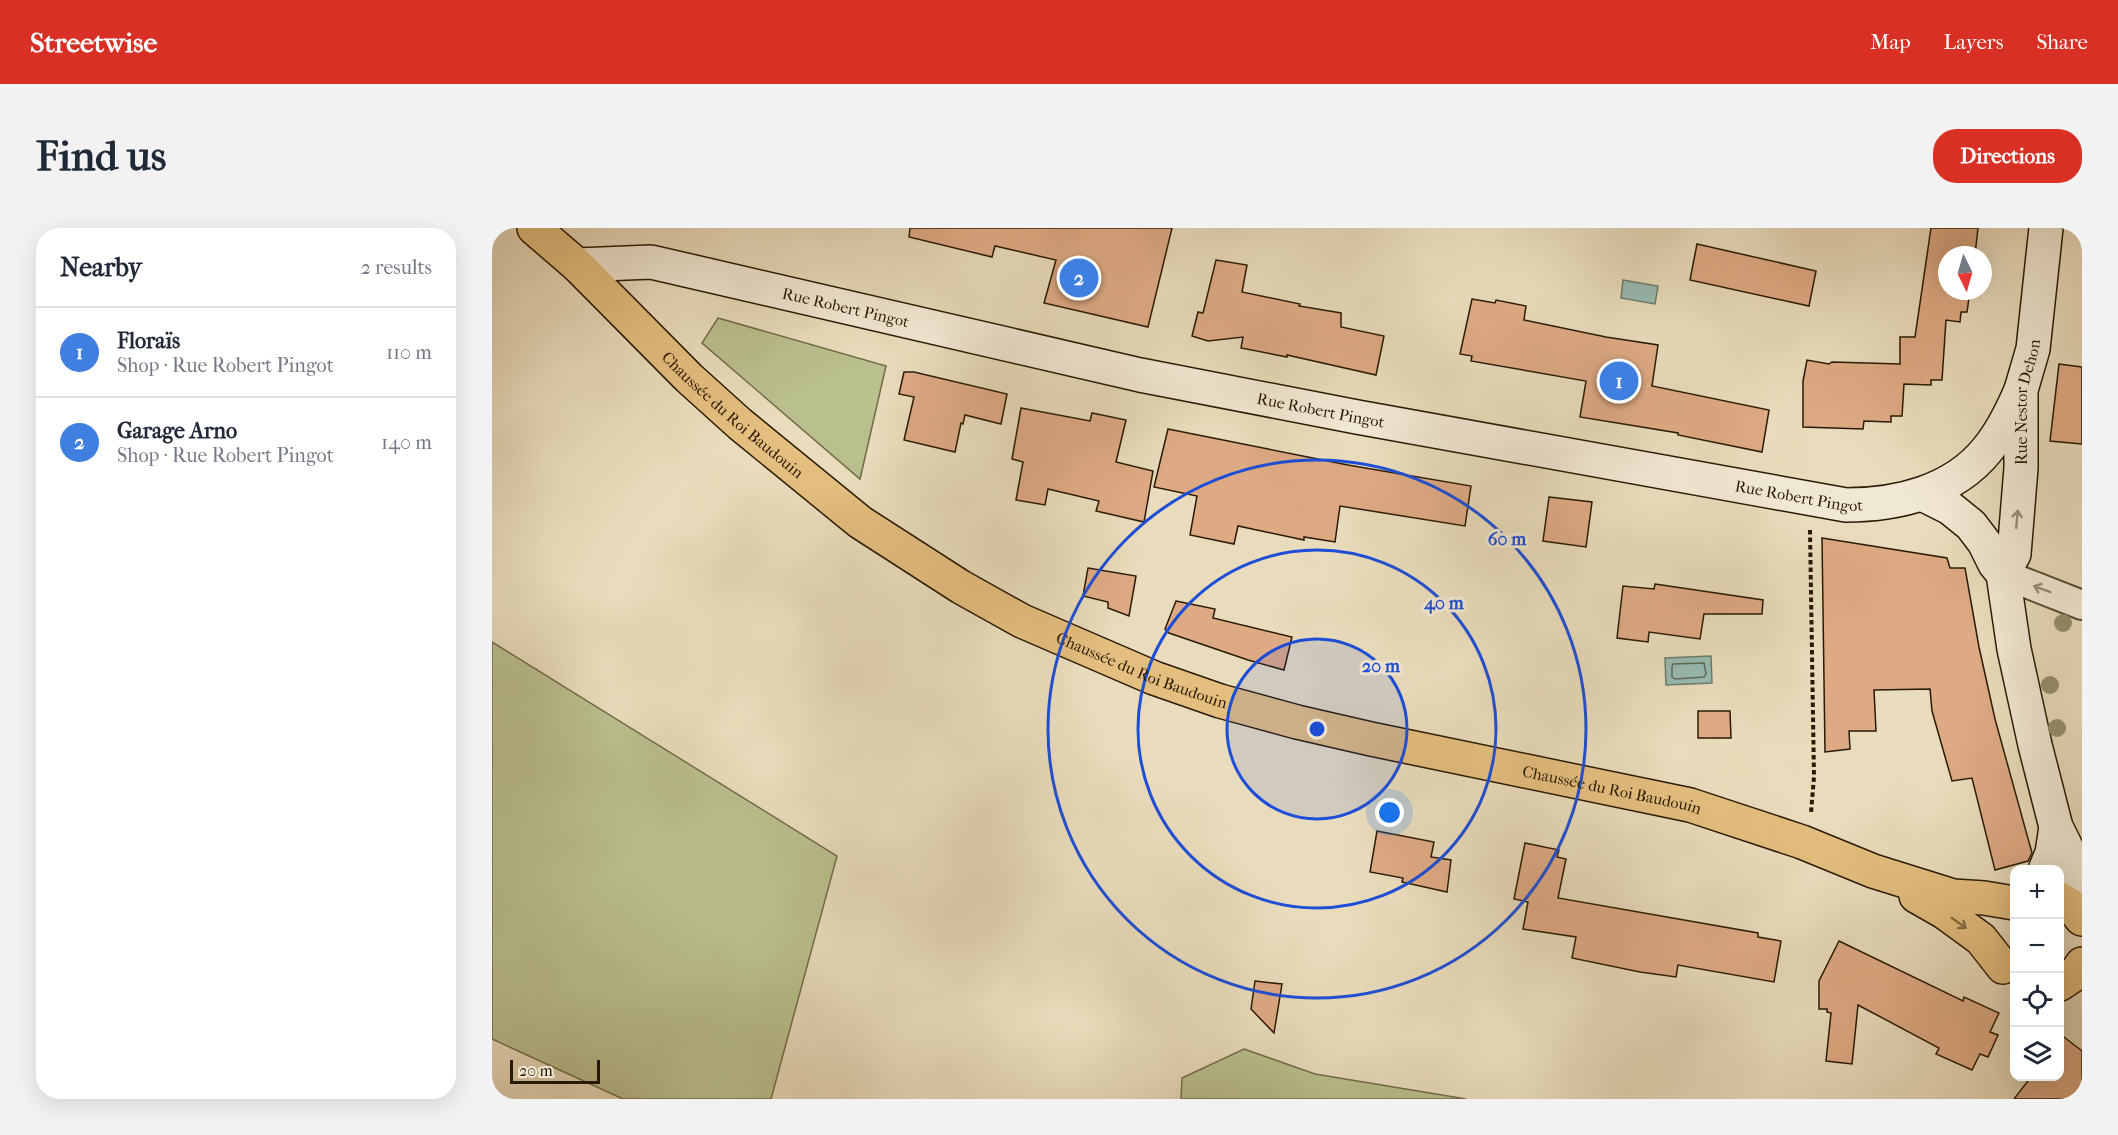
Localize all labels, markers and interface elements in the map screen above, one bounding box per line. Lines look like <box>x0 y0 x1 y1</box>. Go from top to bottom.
text: Streetwise <box>30 26 157 59</box>
text: Map <box>1870 30 1911 54</box>
text: Layers <box>1944 30 2003 54</box>
text: Share <box>2036 30 2088 54</box>
button: Directions <box>1933 129 2082 183</box>
text: Find us <box>36 132 166 181</box>
north arrow <box>1938 246 1992 300</box>
text: Nearby <box>60 252 142 283</box>
text: 2 results <box>361 256 432 279</box>
pin: 2 <box>1060 256 1098 300</box>
street label: Rue Robert Pingot <box>781 283 911 331</box>
text: Floraïs <box>117 328 180 354</box>
street label: Rue Nestor Dehon <box>2012 337 2044 465</box>
text: 1 <box>76 341 83 364</box>
text: 110 m <box>386 341 432 364</box>
street label: Chaussée du Roi Baudouin <box>658 347 808 482</box>
text: Shop · Rue Robert Pingot <box>117 354 334 377</box>
pin: 1 <box>1600 358 1638 404</box>
street label: Rue Robert Pingot <box>1255 388 1386 431</box>
text: Garage Arno <box>117 418 237 444</box>
text: 2 <box>74 431 85 454</box>
text: 140 m <box>381 431 432 454</box>
text: Shop · Rue Robert Pingot <box>117 444 334 467</box>
street label: Rue Robert Pingot <box>1734 476 1864 515</box>
one-way arrow <box>2012 509 2023 529</box>
text: 60 m <box>1488 529 1527 550</box>
one-way arrow <box>2034 583 2052 594</box>
text: 40 m <box>1423 593 1465 614</box>
street label: Chaussée du Roi Baudouin <box>1053 627 1230 712</box>
text: 20 m <box>1362 656 1401 677</box>
centre of rings <box>1307 719 1327 739</box>
street label: Chaussée du Roi Baudouin <box>1521 761 1705 818</box>
your location <box>1375 798 1404 827</box>
map controls <box>2010 865 2064 1081</box>
button: + <box>2010 865 2064 919</box>
one-way arrow <box>1951 917 1967 929</box>
button: − <box>2010 919 2064 973</box>
button: locate <box>2010 973 2064 1027</box>
button: layers <box>2010 1027 2064 1081</box>
scale bar <box>510 1057 600 1084</box>
text: 20 m <box>519 1061 553 1080</box>

